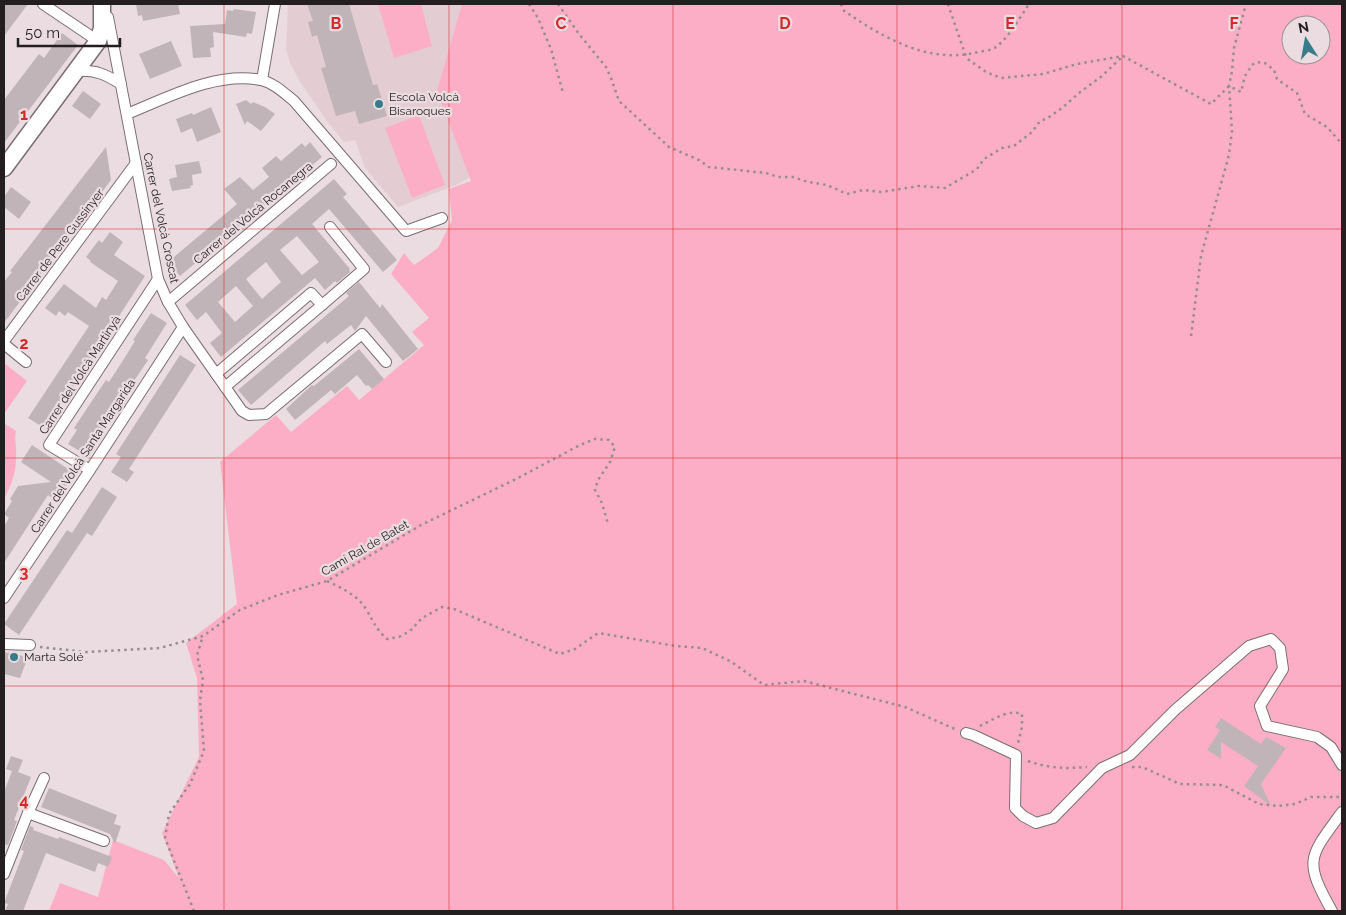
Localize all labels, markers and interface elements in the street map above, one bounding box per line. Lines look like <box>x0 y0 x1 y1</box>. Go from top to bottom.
text: B <box>331 14 342 33</box>
text: C <box>556 14 567 33</box>
text: D <box>779 14 791 33</box>
text: E <box>1005 14 1015 33</box>
text: F <box>1229 14 1239 33</box>
scale bar <box>18 15 120 47</box>
north arrow <box>1281 15 1331 65</box>
text: N <box>1297 18 1310 36</box>
text: 50 m <box>25 24 60 42</box>
place label: Escola Volcà Bisaroques <box>389 90 459 118</box>
marker: Escola Volcà Bisaroques <box>373 98 385 110</box>
text: 1 <box>20 105 28 124</box>
street label: Carrer del Volcà Croscat <box>140 151 182 285</box>
street label: Carrer del Volcà Rocanegra <box>191 159 315 267</box>
street label: Carrer de Pere Gussinyer <box>13 185 107 304</box>
street label: Carrer del Volcà Martinyà <box>36 313 124 437</box>
text: 2 <box>19 334 29 353</box>
street label: Carrer del Volcà Santa Margarida <box>28 376 138 536</box>
street label: Camí Ral de Batet <box>319 517 411 579</box>
text: 3 <box>20 563 29 582</box>
place label: Marta Solé <box>24 650 84 664</box>
marker: Marta Solé <box>8 651 20 663</box>
text: 4 <box>19 791 29 810</box>

